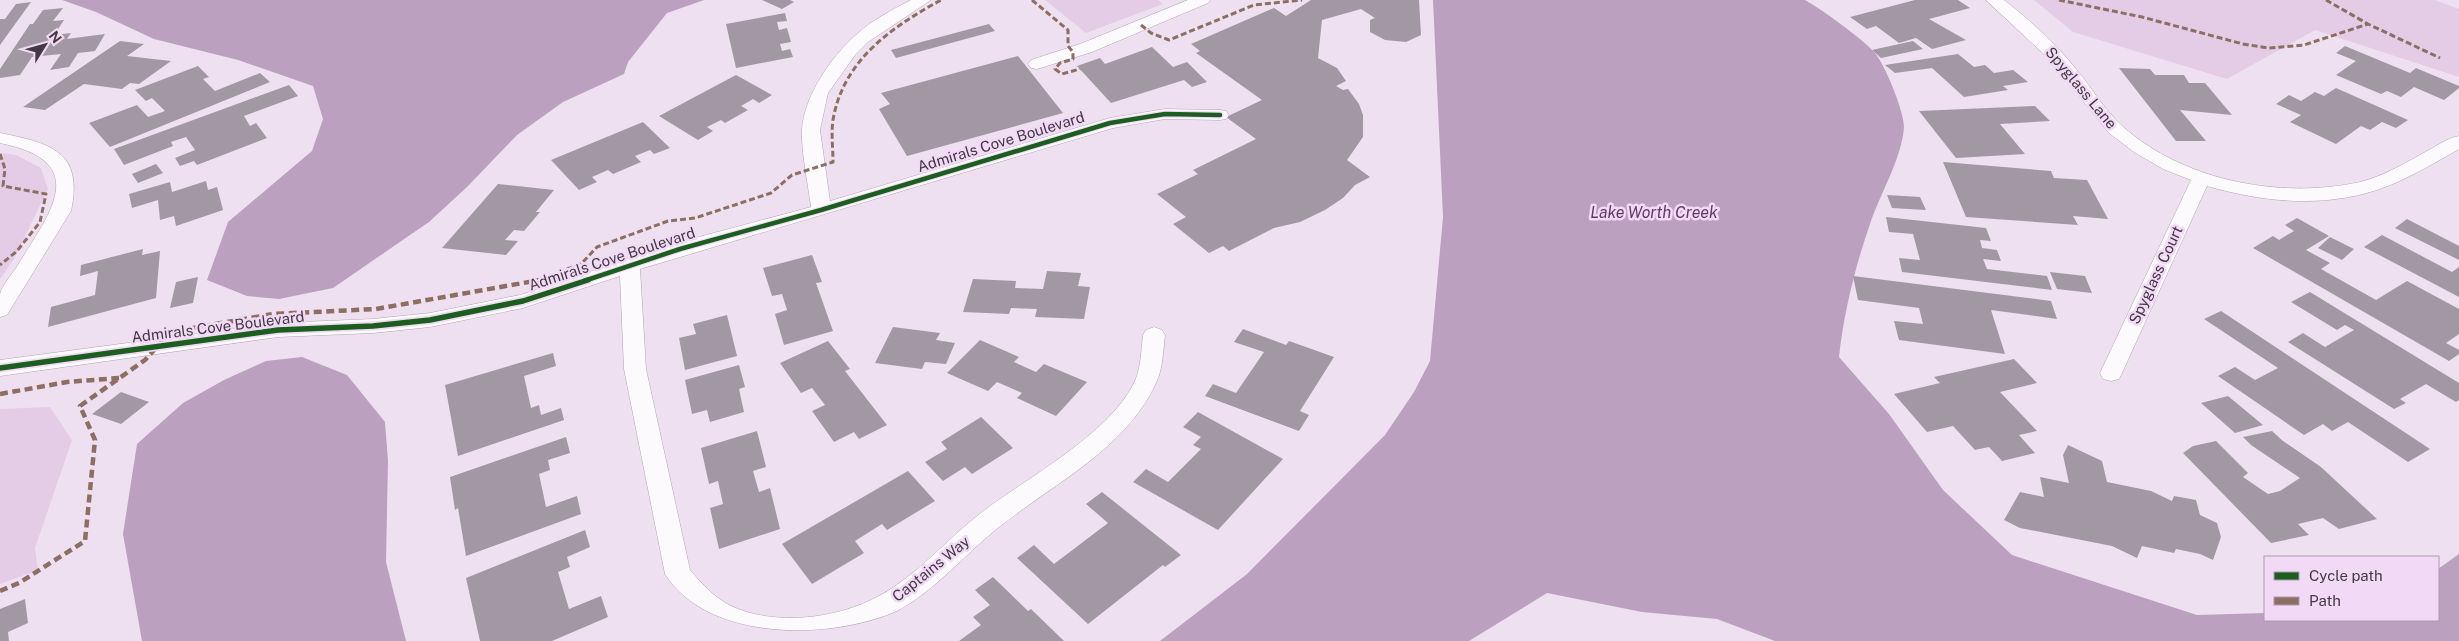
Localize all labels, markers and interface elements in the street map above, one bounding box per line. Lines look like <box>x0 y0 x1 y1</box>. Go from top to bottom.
north arrow <box>20 20 70 70</box>
text: N <box>46 28 65 46</box>
street label: Spyglass Lane <box>2042 43 2120 132</box>
street label: Admirals Cove Boulevard <box>915 108 1087 175</box>
water label: Lake Worth Creek <box>1590 203 1718 222</box>
street label: Spyglass Court <box>2125 223 2186 327</box>
street label: Admirals Cove Boulevard <box>526 224 697 293</box>
street label: Admirals Cove Boulevard <box>131 307 305 346</box>
street label: Captains Way <box>889 532 973 605</box>
legend <box>2264 556 2439 621</box>
text: Cycle path <box>2309 567 2383 584</box>
text: Path <box>2309 592 2341 609</box>

